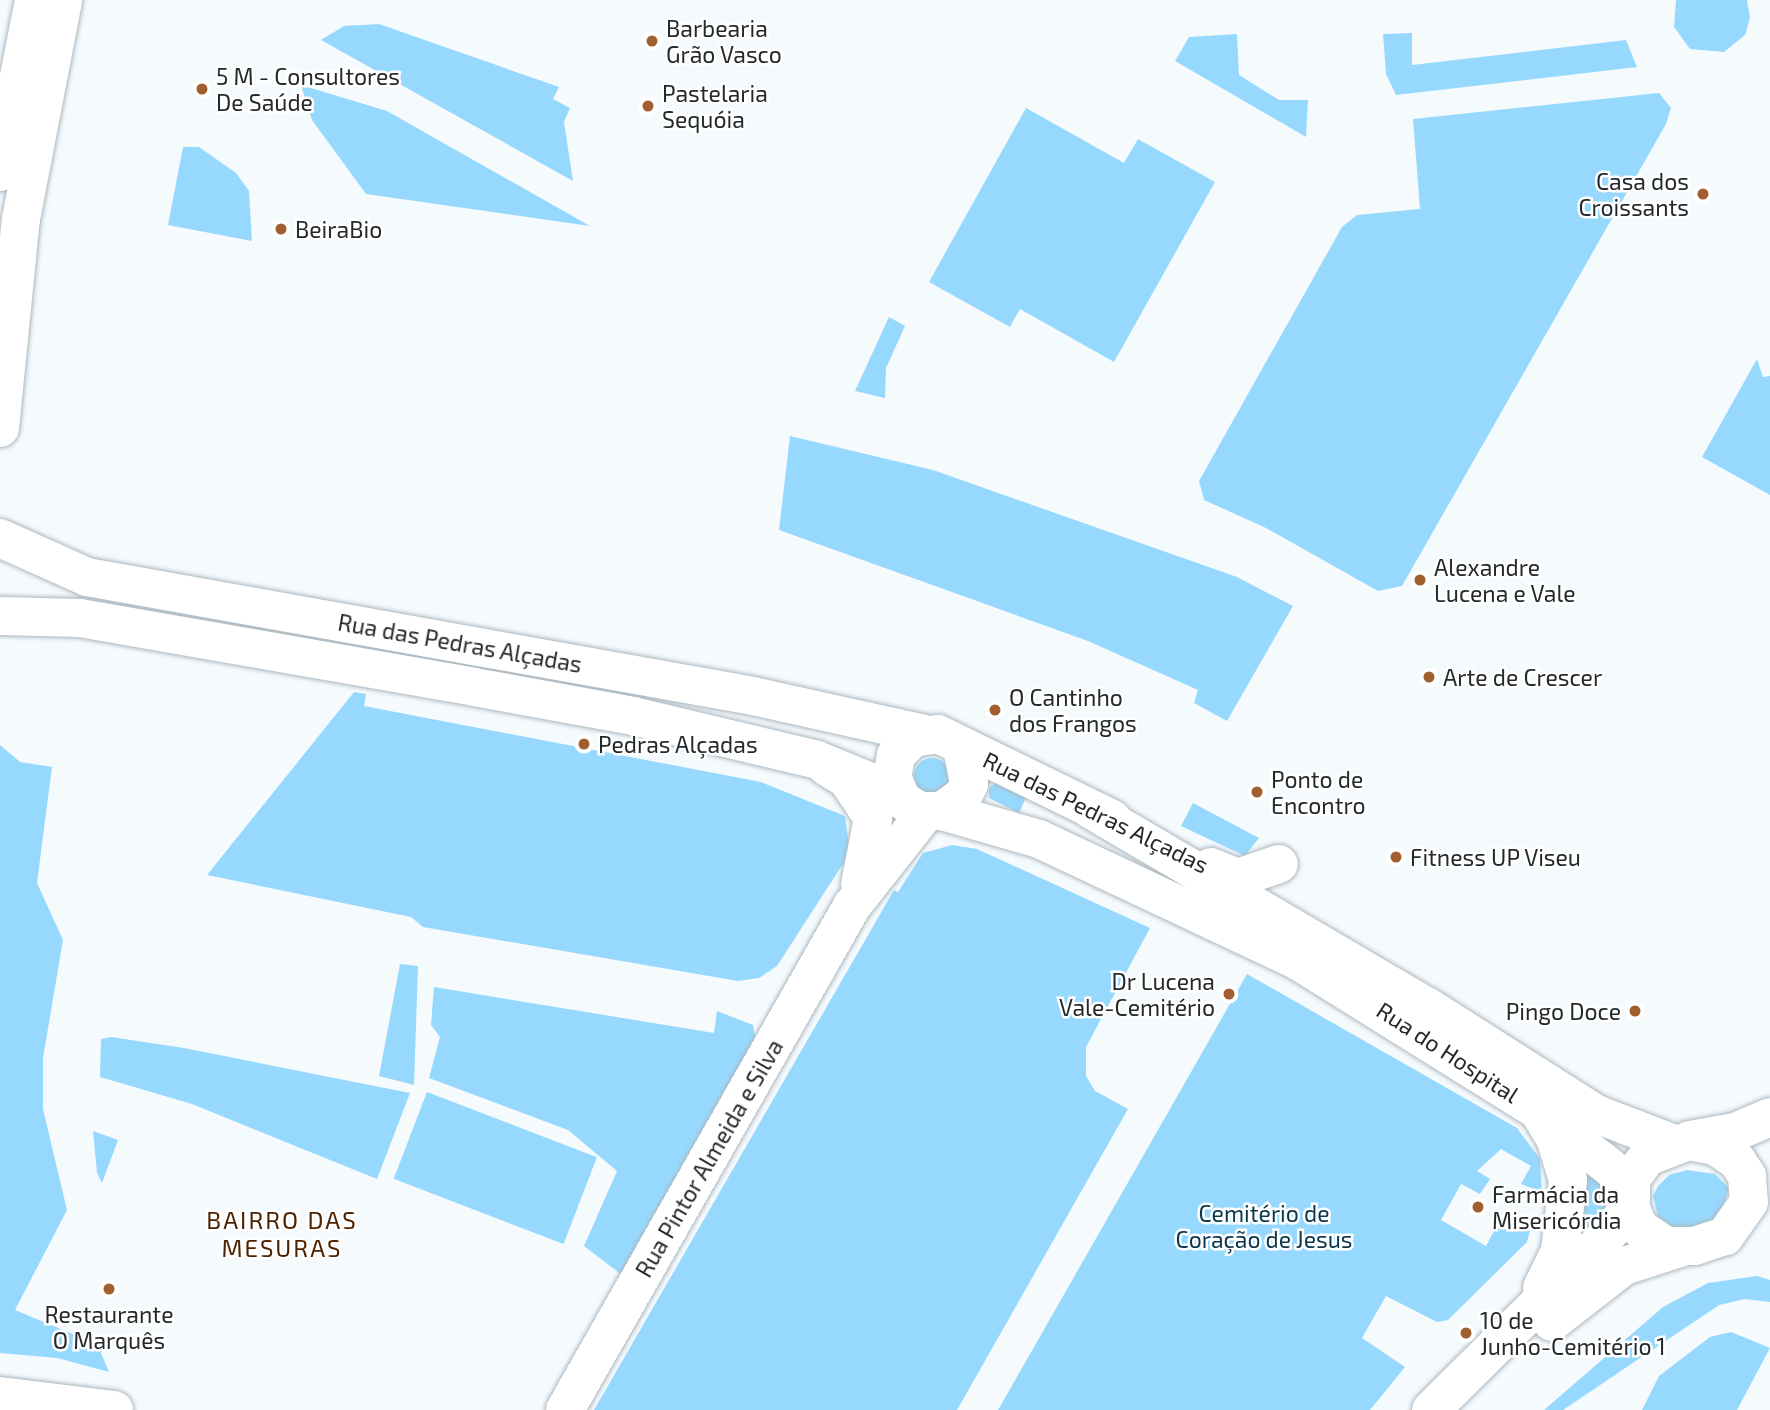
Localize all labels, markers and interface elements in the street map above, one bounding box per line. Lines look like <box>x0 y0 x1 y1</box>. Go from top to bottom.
place label: Barbearia Grão Vasco <box>666 14 782 68</box>
marker: Barbearia Grão Vasco <box>644 33 660 49</box>
place label: 5 M - Consultores De Saúde <box>216 62 400 116</box>
place label: Pastelaria Sequóia <box>662 79 768 133</box>
marker: 5 M - Consultores De Saúde <box>194 81 210 97</box>
marker: Pastelaria Sequóia <box>640 98 656 114</box>
place label: Casa dos Croissants <box>1578 167 1689 221</box>
marker: Casa dos Croissants <box>1695 186 1711 202</box>
place label: BeiraBio <box>295 215 382 243</box>
marker: BeiraBio <box>273 221 289 237</box>
place label: Alexandre Lucena e Vale <box>1434 553 1576 607</box>
marker: Alexandre Lucena e Vale <box>1412 572 1428 588</box>
street label: Rua das Pedras Alçadas <box>336 608 584 678</box>
place label: Arte de Crescer <box>1443 663 1602 691</box>
marker: Arte de Crescer <box>1421 669 1437 685</box>
place label: O Cantinho dos Frangos <box>1009 683 1137 737</box>
marker: O Cantinho dos Frangos <box>987 702 1003 718</box>
place label: Pedras Alçadas <box>598 730 758 758</box>
marker: Pedras Alçadas <box>576 736 592 752</box>
street label: Rua das Pedras Alçadas <box>979 745 1213 879</box>
place label: Ponto de Encontro <box>1271 765 1365 819</box>
marker: Ponto de Encontro <box>1249 784 1265 800</box>
place label: Fitness UP Viseu <box>1410 843 1582 871</box>
marker: Fitness UP Viseu <box>1388 849 1404 865</box>
place label: Dr Lucena Vale-Cemitério <box>1059 967 1215 1021</box>
marker: Dr Lucena Vale-Cemitério <box>1221 986 1237 1002</box>
street label: Rua do Hospital <box>1372 996 1524 1108</box>
place label: Pingo Doce <box>1506 997 1621 1025</box>
marker: Pingo Doce <box>1627 1003 1643 1019</box>
street label: Rua Pintor Almeida e Silva <box>629 1034 789 1282</box>
place label: Farmácia da Misericórdia <box>1492 1180 1621 1234</box>
park label: Cemitério de Coração de Jesus <box>1175 1199 1353 1253</box>
marker: Farmácia da Misericórdia <box>1470 1199 1486 1215</box>
district label: BAIRRO DAS MESURAS <box>208 1206 356 1262</box>
marker: Restaurante O Marquês <box>101 1281 117 1297</box>
place label: Restaurante O Marquês <box>45 1300 173 1354</box>
place label: 10 de Junho-Cemitério 1 <box>1480 1306 1666 1360</box>
marker: 10 de Junho-Cemitério 1 <box>1458 1325 1474 1341</box>

